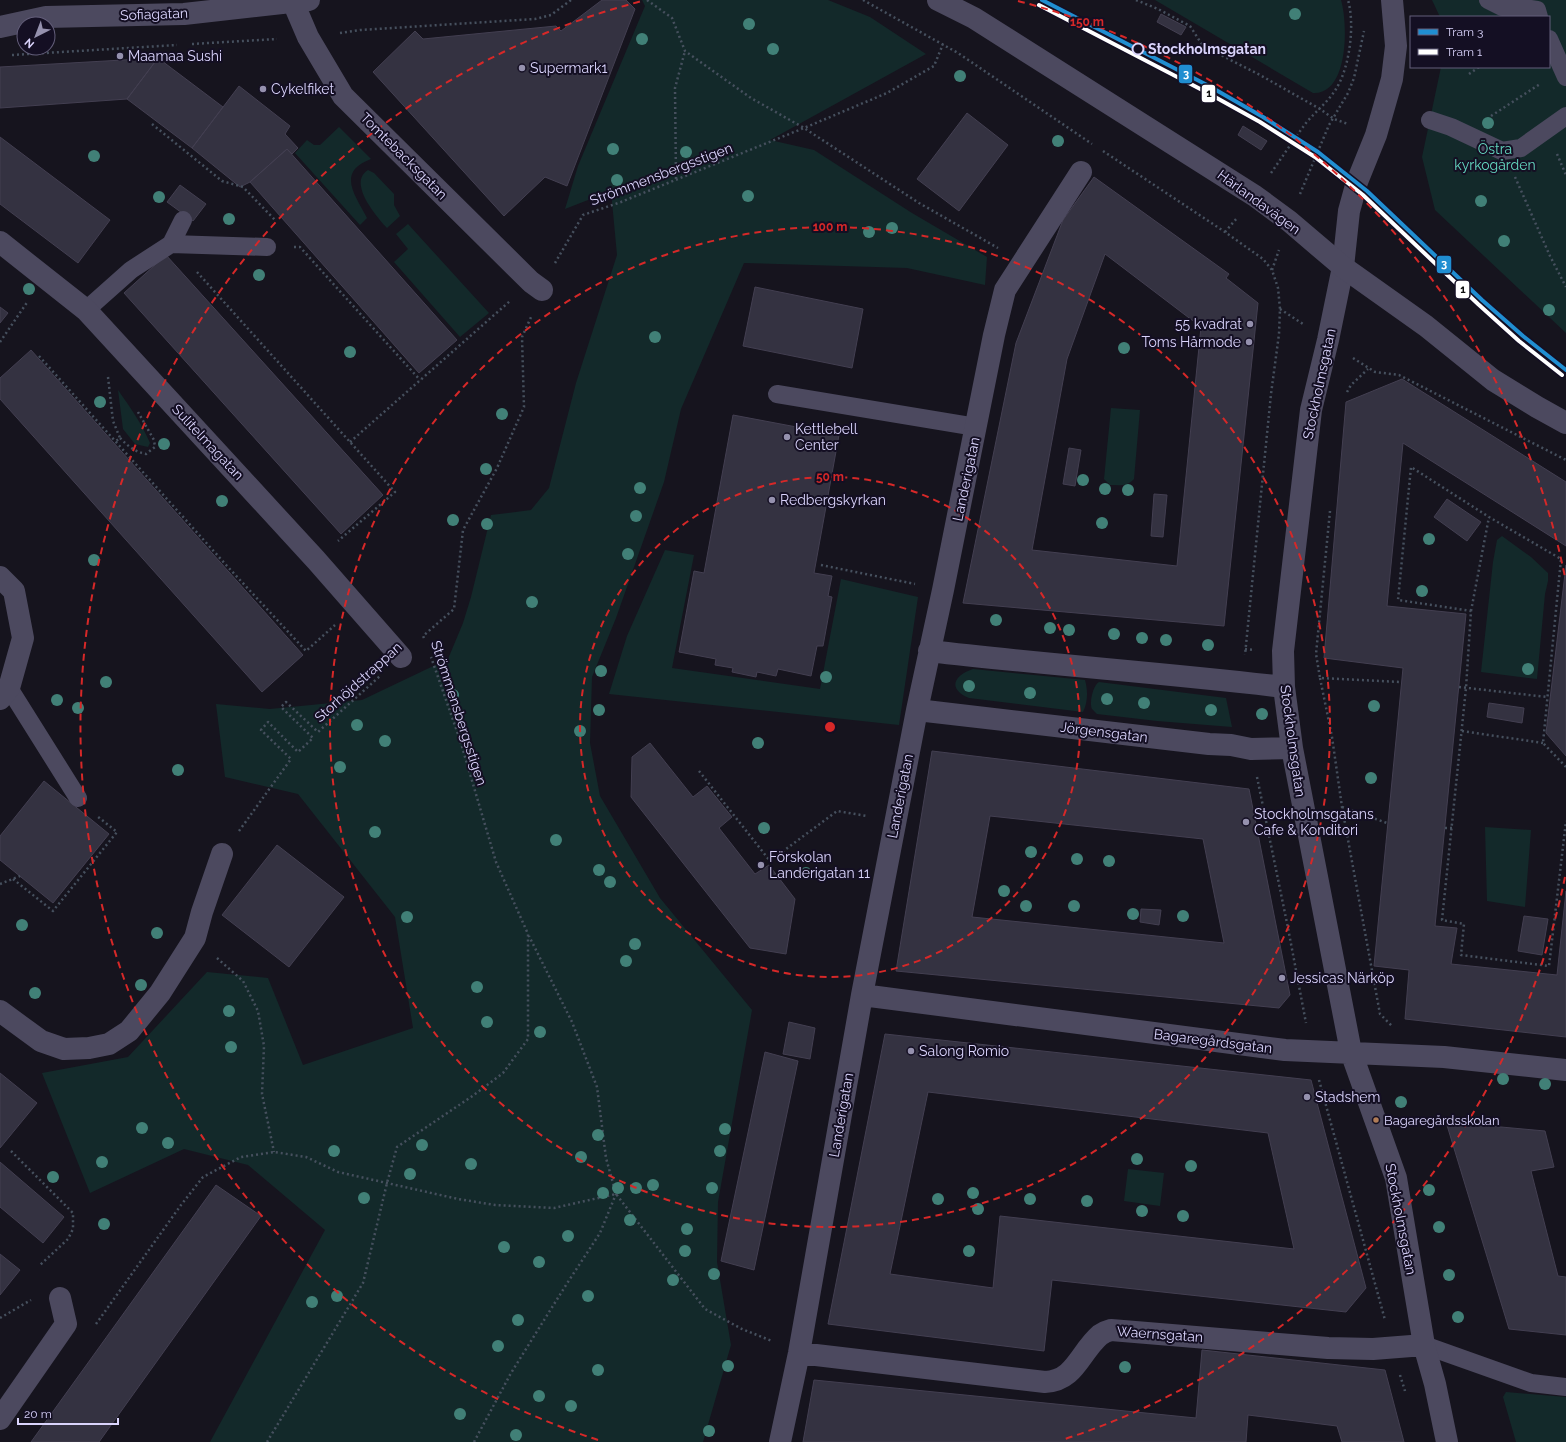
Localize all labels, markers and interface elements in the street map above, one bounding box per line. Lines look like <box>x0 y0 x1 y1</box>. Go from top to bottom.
street label: Sofiagatan <box>120 5 188 23</box>
text: 150 m <box>1070 15 1104 29</box>
north arrow <box>16 16 56 56</box>
legend <box>1410 16 1550 68</box>
text: Tram 3 <box>1446 25 1483 39</box>
text: N <box>22 35 37 51</box>
place label: Stockholmsgatan <box>1148 41 1266 57</box>
marker: Stockholmsgatan <box>1131 42 1145 56</box>
text: Tram 1 <box>1446 45 1482 59</box>
place label: Maamaa Sushi <box>128 48 222 64</box>
marker: Maamaa Sushi <box>115 51 125 61</box>
place label: Supermark1 <box>530 60 607 76</box>
marker: Supermark1 <box>517 63 527 73</box>
line badge: 3 <box>1178 64 1193 84</box>
text: 3 <box>1183 68 1189 81</box>
place label: Cykelfiket <box>271 81 335 97</box>
marker: Cykelfiket <box>258 84 268 94</box>
line badge: 1 <box>1201 84 1216 103</box>
text: 1 <box>1206 87 1212 100</box>
street label: Tomtebacksgatan <box>357 109 451 203</box>
street label: Strömmensbergsstigen <box>587 139 735 209</box>
park label: Östra kyrkogården <box>1454 139 1536 173</box>
street label: Härlandavägen <box>1214 167 1304 237</box>
text: 100 m <box>813 220 847 234</box>
line badge: 3 <box>1436 255 1452 274</box>
text: 3 <box>1441 258 1447 271</box>
line badge: 1 <box>1455 280 1470 299</box>
text: 1 <box>1460 283 1466 296</box>
place label: 55 kvadrat <box>1175 316 1242 332</box>
marker: 55 kvadrat <box>1245 319 1255 329</box>
street label: Stockholmsgatan <box>1299 327 1339 441</box>
place label: Toms Hårmode <box>1142 334 1241 350</box>
marker: Toms Hårmode <box>1244 337 1254 347</box>
street label: Sulitelmagatan <box>169 401 247 483</box>
place label: Kettlebell Center <box>795 421 858 453</box>
marker: Kettlebell Center <box>782 432 792 442</box>
street label: Landerigatan <box>949 435 983 523</box>
text: 50 m <box>816 470 844 484</box>
place label: Redbergskyrkan <box>780 492 886 508</box>
marker: Redbergskyrkan <box>767 495 777 505</box>
street label: Strömmensbergsstigen <box>428 638 490 788</box>
street label: Storhöjdstrappan <box>311 639 405 725</box>
street label: Stockholmsgatan <box>1277 684 1309 798</box>
street label: Jörgensgatan <box>1059 719 1149 745</box>
centre of rings <box>823 720 837 734</box>
street label: Landerigatan <box>884 752 916 840</box>
place label: Stockholmsgatans Cafe & Konditori <box>1254 806 1374 838</box>
marker: Stockholmsgatans Cafe & Konditori <box>1241 817 1251 827</box>
place label: Förskolan Landerigatan 11 <box>769 849 870 881</box>
marker: Förskolan Landerigatan 11 <box>756 860 766 870</box>
place label: Jessicas Närköp <box>1290 970 1395 986</box>
marker: Jessicas Närköp <box>1277 973 1287 983</box>
street label: Bagaregårdsgatan <box>1153 1026 1273 1056</box>
place label: Salong Romio <box>919 1043 1009 1059</box>
marker: Salong Romio <box>906 1046 916 1056</box>
street label: Landerigatan <box>826 1071 856 1159</box>
place label: Stadshem <box>1315 1089 1380 1105</box>
marker: Stadshem <box>1302 1092 1312 1102</box>
place label: Bagaregårdsskolan <box>1384 1113 1499 1128</box>
marker: Bagaregårdsskolan <box>1371 1115 1381 1125</box>
street label: Stockholmsgatan <box>1382 1162 1420 1276</box>
street label: Waernsgatan <box>1116 1323 1204 1345</box>
scale bar <box>18 1400 118 1426</box>
text: 20 m <box>24 1407 52 1421</box>

